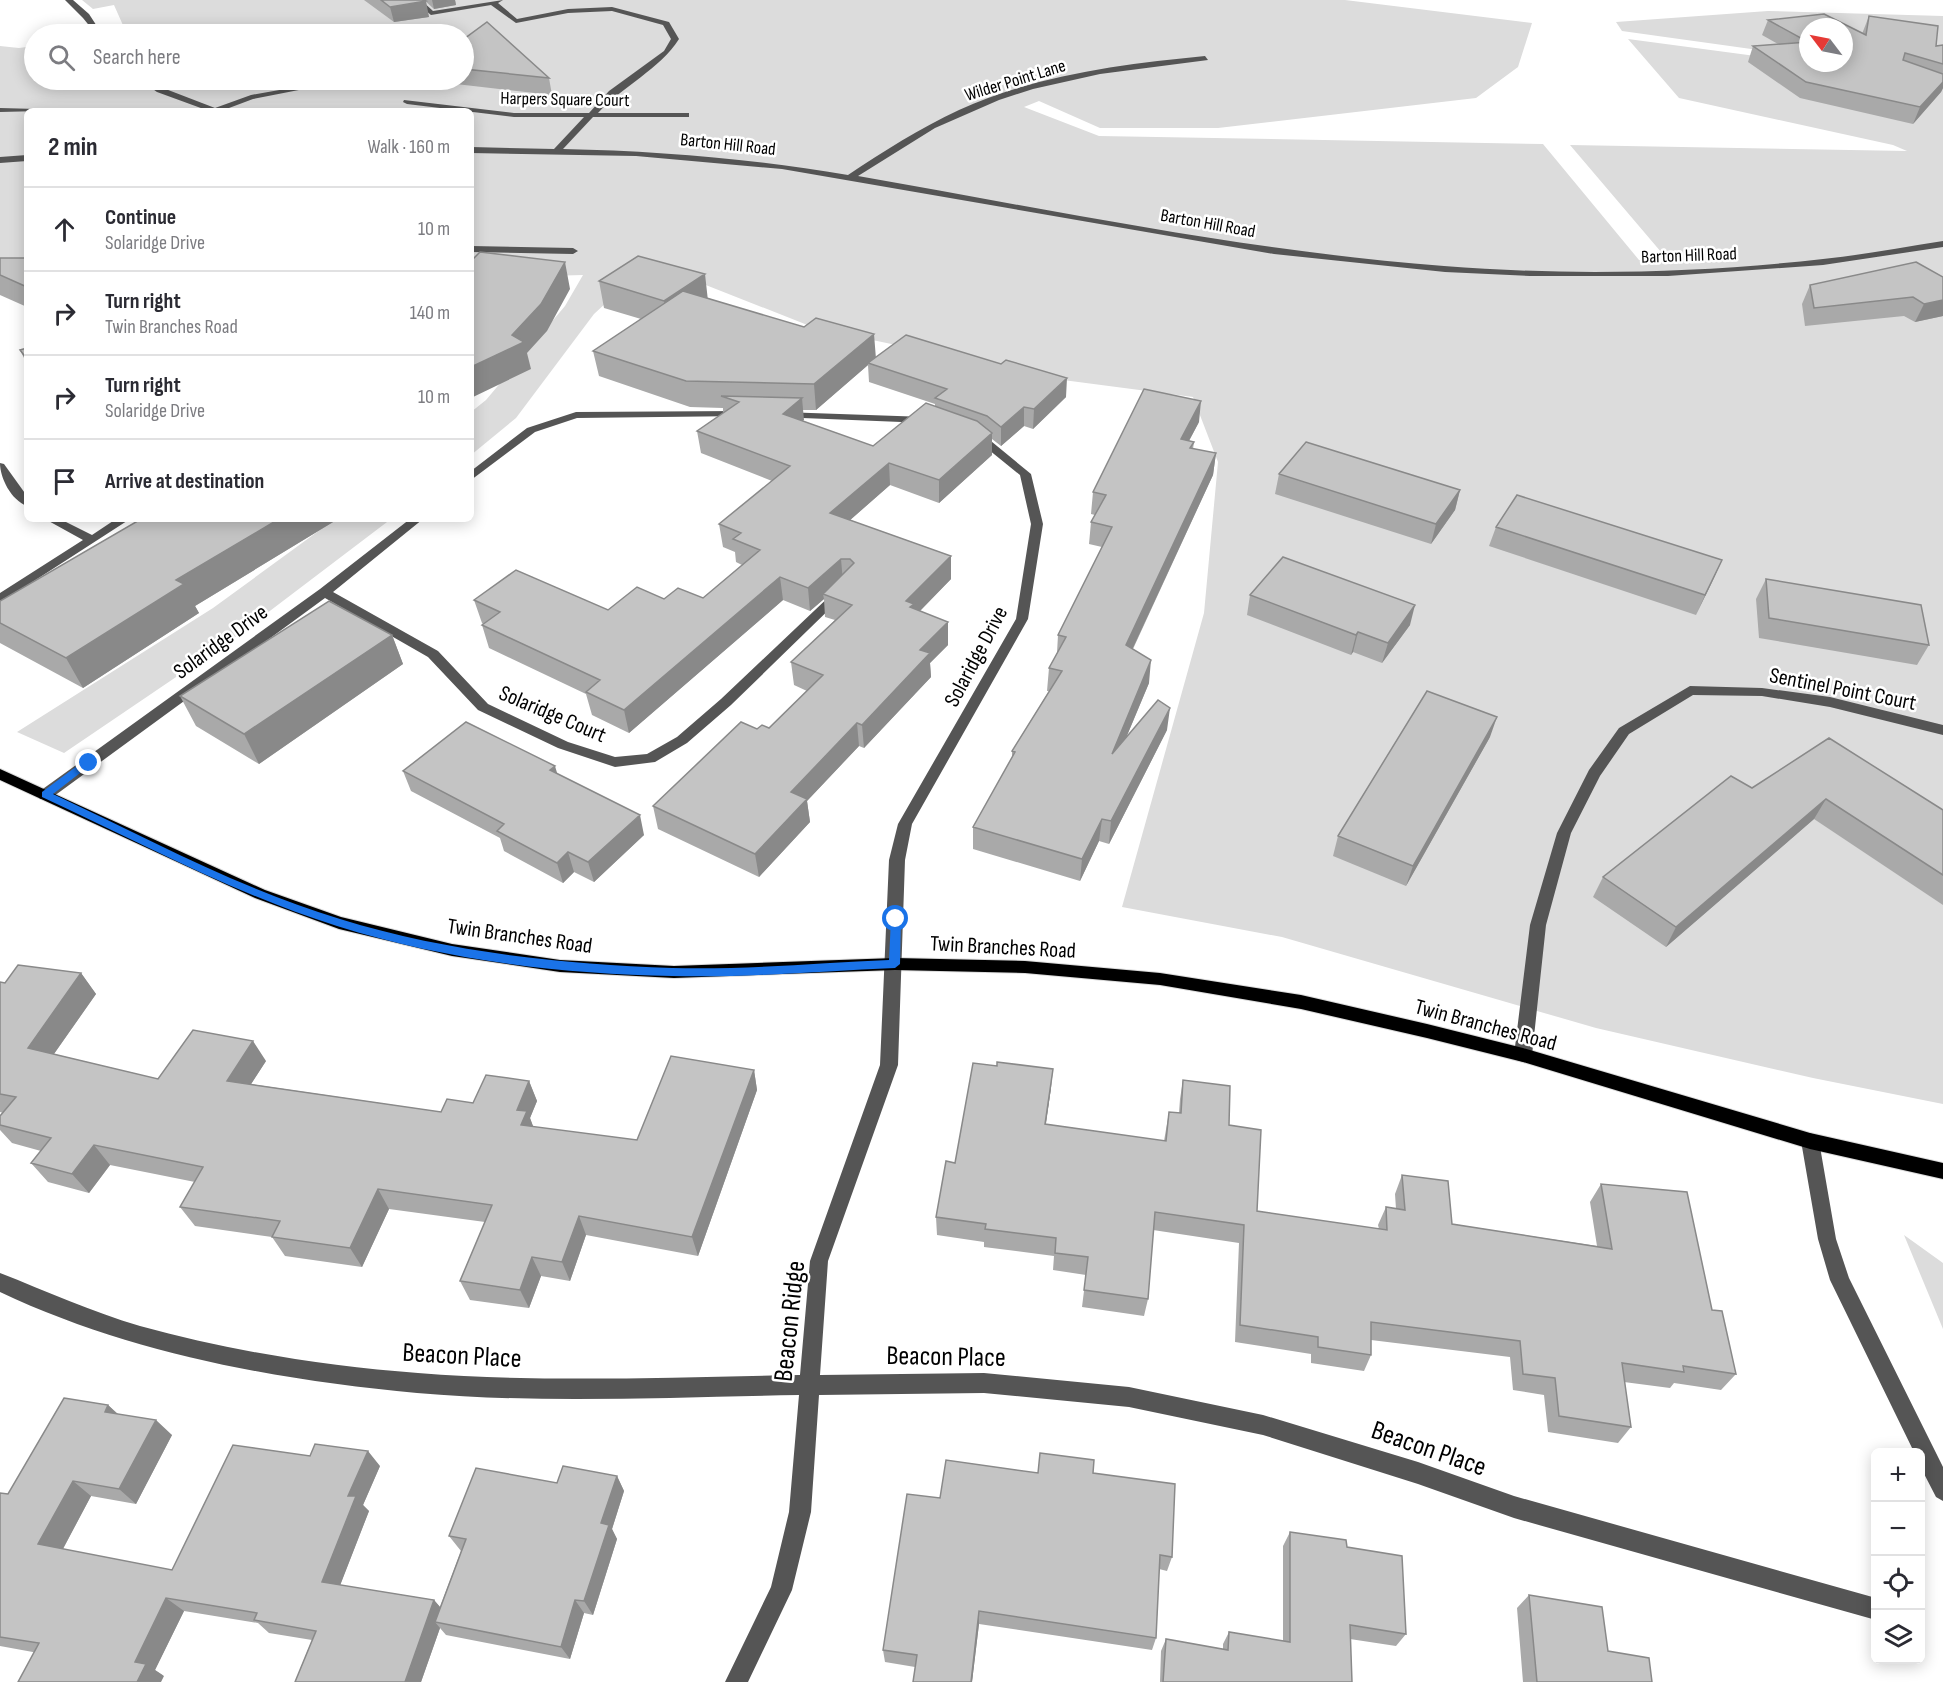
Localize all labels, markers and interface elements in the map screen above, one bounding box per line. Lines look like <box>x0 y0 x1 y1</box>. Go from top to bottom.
north arrow <box>1799 18 1853 72</box>
search box <box>24 24 474 90</box>
icon: search <box>45 41 78 74</box>
text: Search here <box>93 44 180 71</box>
street label: Wilder Point Lane <box>962 55 1068 106</box>
street label: Harpers Square Court <box>500 88 630 111</box>
street label: Barton Hill Road <box>679 129 777 160</box>
text: 2 min <box>48 132 98 163</box>
text: Walk · 160 m <box>367 135 450 159</box>
text: Continue <box>105 204 176 231</box>
street label: Barton Hill Road <box>1159 205 1257 242</box>
icon: ahead <box>48 213 81 246</box>
text: 10 m <box>418 217 450 241</box>
text: Solaridge Drive <box>105 231 205 255</box>
street label: Barton Hill Road <box>1641 243 1737 268</box>
text: Turn right <box>105 288 181 315</box>
icon: right <box>48 297 81 330</box>
text: 140 m <box>410 301 450 325</box>
text: Twin Branches Road <box>105 315 238 339</box>
text: Turn right <box>105 372 181 399</box>
icon: right <box>48 381 81 414</box>
text: 10 m <box>418 385 450 409</box>
text: Solaridge Drive <box>105 399 205 423</box>
icon: arrive <box>48 465 81 498</box>
text: Arrive at destination <box>105 468 264 495</box>
street label: Solaridge Drive <box>168 599 273 686</box>
street label: Solaridge Drive <box>939 602 1014 712</box>
street label: Sentinel Point Court <box>1767 662 1919 717</box>
street label: Solaridge Court <box>495 680 610 749</box>
route end <box>75 749 101 775</box>
route start <box>882 905 908 931</box>
street label: Twin Branches Road <box>446 913 594 960</box>
street label: Twin Branches Road <box>929 930 1077 965</box>
street label: Twin Branches Road <box>1412 994 1560 1057</box>
street label: Beacon Ridge <box>768 1259 812 1383</box>
street label: Beacon Place <box>402 1337 522 1375</box>
street label: Beacon Place <box>886 1340 1006 1374</box>
street label: Beacon Place <box>1367 1414 1490 1484</box>
map controls <box>1871 1448 1925 1664</box>
button: + <box>1871 1448 1925 1502</box>
button: − <box>1871 1502 1925 1556</box>
button: locate <box>1871 1556 1925 1610</box>
button: layers <box>1871 1610 1925 1664</box>

